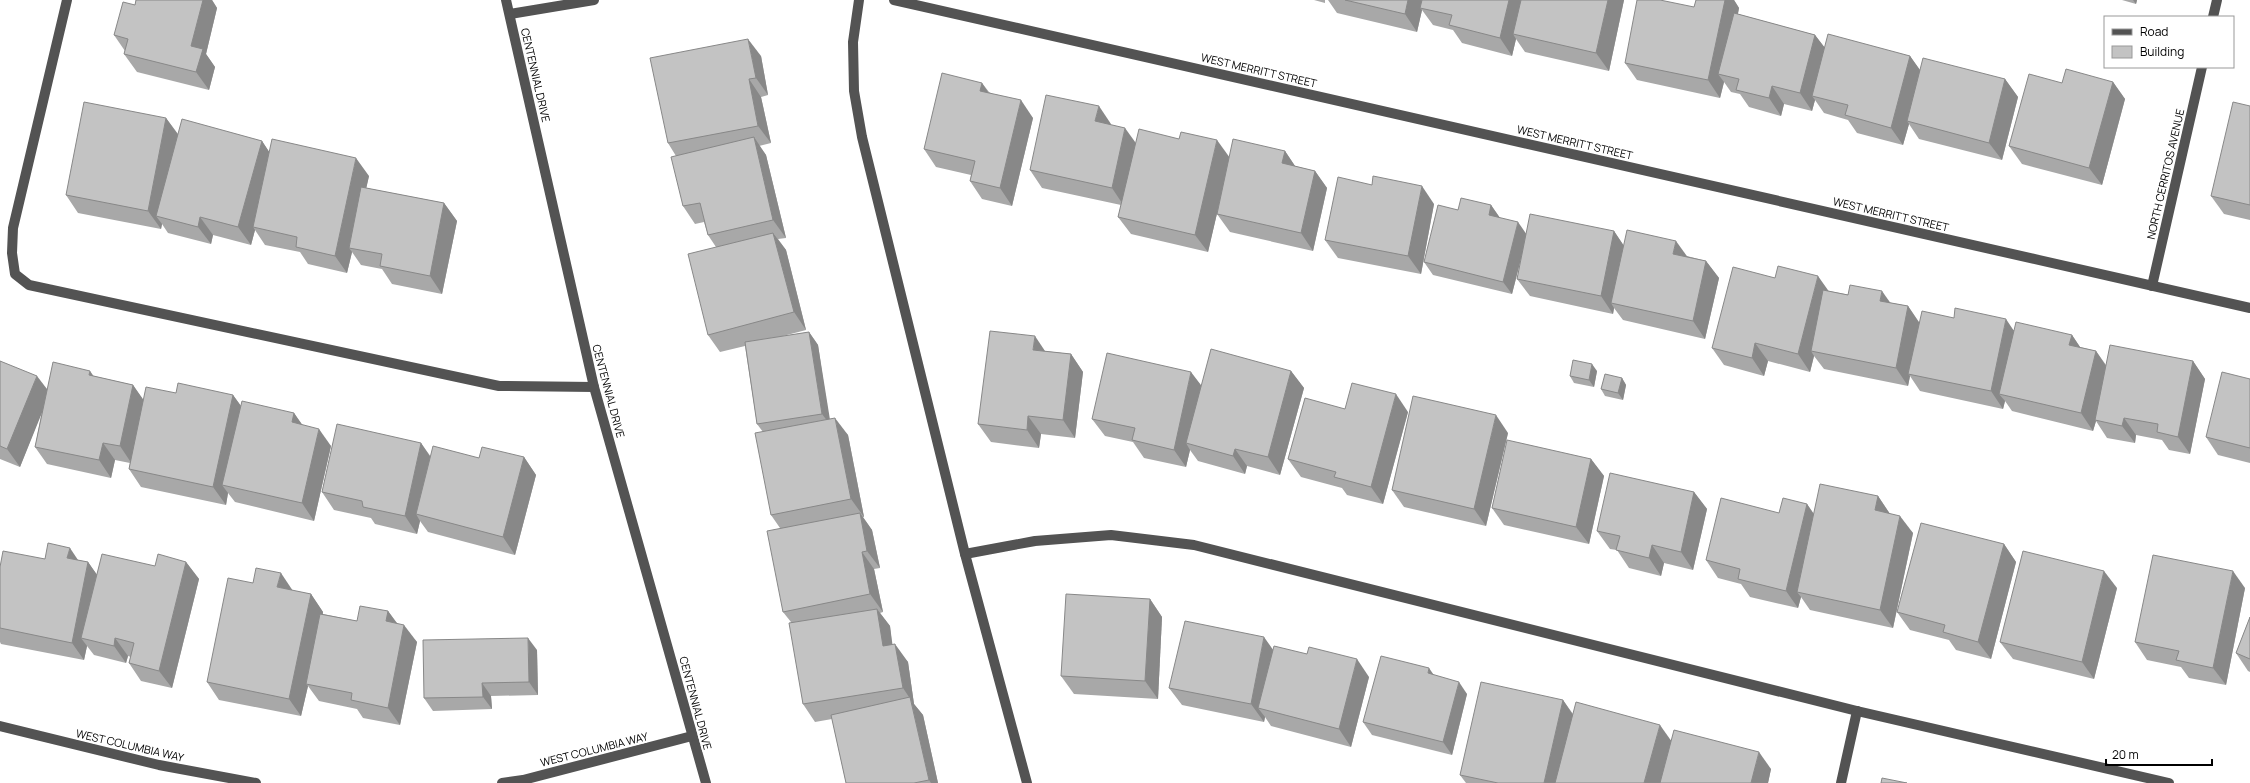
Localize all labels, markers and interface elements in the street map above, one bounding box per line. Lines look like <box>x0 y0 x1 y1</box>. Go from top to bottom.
legend <box>2104 16 2234 68</box>
text: Road <box>2140 23 2168 40</box>
street label: CENTENNIAL DRIVE <box>518 26 554 124</box>
text: Building <box>2140 43 2184 60</box>
street label: WEST MERRITT STREET <box>1200 49 1319 91</box>
street label: NORTH CERRITOS AVENUE <box>2143 107 2187 241</box>
street label: WEST MERRITT STREET <box>1516 121 1635 163</box>
street label: WEST MERRITT STREET <box>1832 193 1951 235</box>
street label: CENTENNIAL DRIVE <box>589 343 629 439</box>
street label: CENTENNIAL DRIVE <box>676 655 716 751</box>
street label: WEST COLUMBIA WAY <box>75 725 186 765</box>
street label: WEST COLUMBIA WAY <box>539 728 650 770</box>
scale bar <box>2106 741 2212 767</box>
text: 20 m <box>2112 746 2139 763</box>

